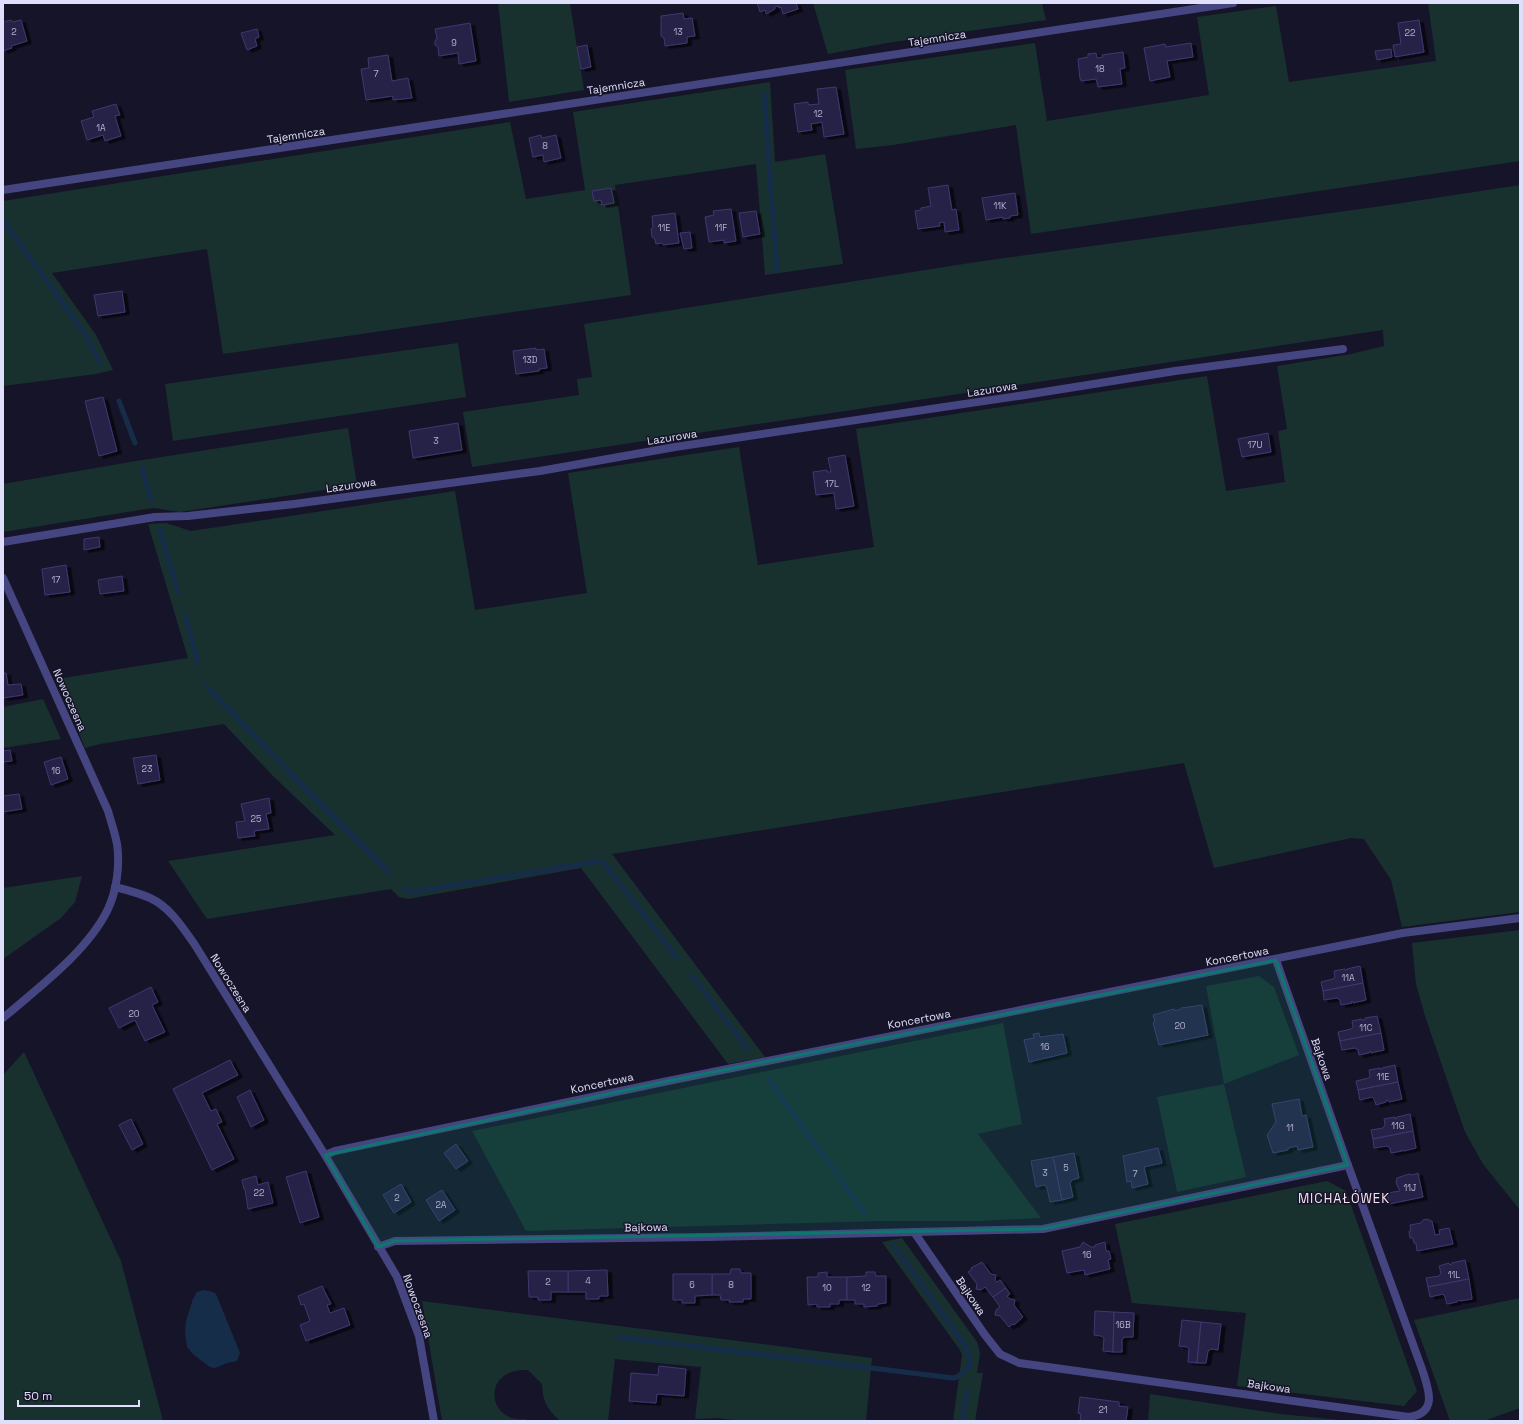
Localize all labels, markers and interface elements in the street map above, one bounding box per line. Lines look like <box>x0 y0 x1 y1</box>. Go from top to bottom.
house number: 2 <box>11 26 17 38</box>
house number: 13 <box>673 26 683 38</box>
street label: Tajemnicza <box>907 26 968 49</box>
house number: 22 <box>1405 27 1415 39</box>
house number: 9 <box>451 37 457 49</box>
house number: 18 <box>1095 63 1105 75</box>
house number: 7 <box>373 68 379 80</box>
street label: Tajemnicza <box>586 74 647 97</box>
house number: 12 <box>813 108 823 120</box>
house number: 1A <box>96 122 106 134</box>
street label: Tajemnicza <box>266 123 327 146</box>
house number: 8 <box>542 140 548 152</box>
house number: 11K <box>993 200 1007 212</box>
house number: 11E <box>658 222 670 234</box>
house number: 11F <box>715 222 727 234</box>
house number: 13D <box>522 354 538 366</box>
street label: Lazurowa <box>966 378 1019 400</box>
street label: Lazurowa <box>646 426 699 448</box>
house number: 3 <box>433 435 439 447</box>
house number: 17U <box>1248 439 1262 451</box>
street label: Lazurowa <box>325 474 378 495</box>
house number: 17L <box>825 478 839 490</box>
house number: 17 <box>52 574 60 586</box>
street label: Nowoczesna <box>50 667 90 734</box>
house number: 23 <box>142 763 152 775</box>
house number: 16 <box>51 765 61 777</box>
house number: 25 <box>251 813 261 825</box>
street label: Koncertowa <box>1204 943 1270 969</box>
street label: Nowoczesna <box>207 951 255 1016</box>
house number: 11A <box>1341 972 1355 984</box>
street label: Koncertowa <box>886 1006 952 1032</box>
house number: 20 <box>128 1008 140 1020</box>
house number: 20 <box>1174 1020 1186 1032</box>
house number: 11C <box>1359 1022 1373 1034</box>
street label: Bajkowa <box>1308 1036 1336 1083</box>
house number: 16 <box>1040 1041 1050 1053</box>
street label: Koncertowa <box>569 1069 635 1096</box>
house number: 11E <box>1377 1071 1389 1083</box>
house number: 11G <box>1391 1120 1405 1132</box>
house number: 11 <box>1286 1122 1294 1134</box>
house number: 5 <box>1063 1162 1069 1174</box>
house number: 3 <box>1042 1167 1048 1179</box>
house number: 7 <box>1132 1168 1138 1180</box>
house number: 11J <box>1404 1182 1416 1194</box>
house number: 22 <box>254 1187 264 1199</box>
district label: MICHAŁÓWEK <box>1298 1190 1390 1207</box>
house number: 2 <box>394 1192 400 1204</box>
house number: 2A <box>435 1199 447 1211</box>
street label: Bajkowa <box>624 1220 669 1234</box>
house number: 16 <box>1082 1249 1092 1261</box>
house number: 11L <box>1448 1269 1460 1281</box>
street label: Nowoczesna <box>400 1272 436 1340</box>
street label: Bajkowa <box>953 1274 989 1319</box>
house number: 4 <box>585 1275 591 1287</box>
house number: 2 <box>545 1276 551 1288</box>
house number: 6 <box>689 1279 695 1291</box>
house number: 8 <box>728 1279 734 1291</box>
house number: 10 <box>822 1282 832 1294</box>
house number: 12 <box>861 1282 871 1294</box>
house number: 16B <box>1115 1319 1131 1331</box>
street label: Bajkowa <box>1246 1376 1292 1396</box>
scale bar <box>18 1382 139 1408</box>
text: 50 m <box>24 1388 52 1404</box>
house number: 21 <box>1098 1404 1108 1416</box>

